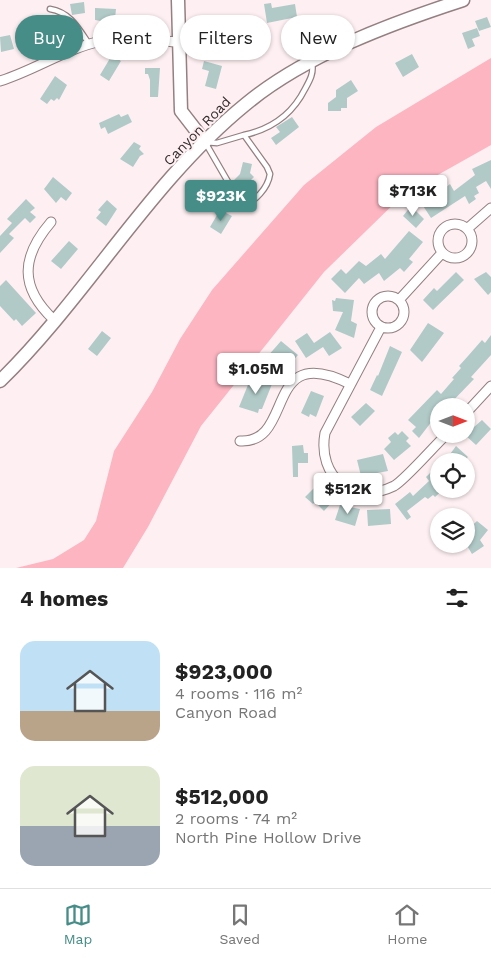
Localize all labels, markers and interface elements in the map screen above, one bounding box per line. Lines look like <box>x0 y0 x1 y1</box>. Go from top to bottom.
chip: Buy <box>15 15 83 60</box>
chip: Rent <box>93 15 170 60</box>
chip: Filters <box>180 15 271 60</box>
chip: New <box>281 15 355 60</box>
street label: Canyon Road <box>160 93 234 169</box>
pin: $713K <box>378 174 448 217</box>
pin: $923K <box>186 180 256 222</box>
text: $713K <box>389 181 437 200</box>
text: $923K <box>196 186 246 205</box>
pin: $1.05M <box>215 352 297 395</box>
text: $1.05M <box>228 359 284 378</box>
north arrow <box>430 398 475 442</box>
map controls <box>430 398 475 553</box>
button: locate <box>430 453 475 498</box>
pin: $512K <box>313 472 383 515</box>
text: $512K <box>324 479 372 498</box>
button: layers <box>430 508 475 553</box>
icon: filters <box>443 584 471 612</box>
text: 4 homes <box>20 586 108 611</box>
text: $923,000 <box>175 659 273 684</box>
icon: home <box>60 661 120 721</box>
text: 4 rooms · 116 m² <box>175 684 302 703</box>
text: Canyon Road <box>175 703 277 722</box>
text: $512,000 <box>175 784 269 809</box>
icon: home <box>60 786 120 846</box>
text: 2 rooms · 74 m² <box>175 809 297 828</box>
text: North Pine Hollow Drive <box>175 828 362 847</box>
tab: Map <box>64 901 92 947</box>
tab: Saved <box>219 901 260 947</box>
tab: Home <box>387 901 427 947</box>

